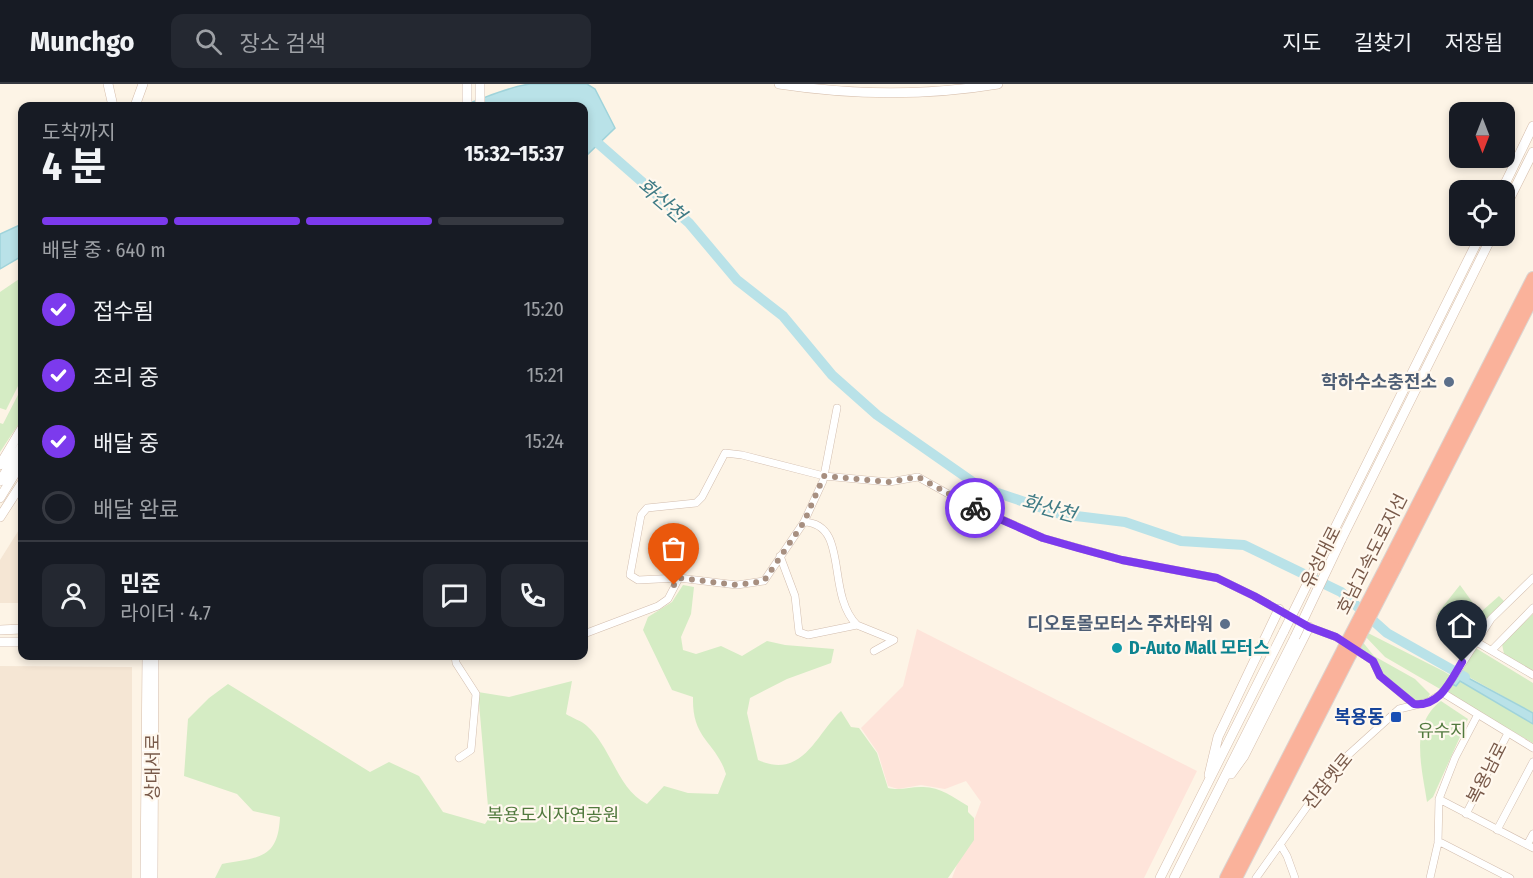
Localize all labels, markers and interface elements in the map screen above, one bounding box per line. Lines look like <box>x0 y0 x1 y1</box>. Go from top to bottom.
search box <box>171 14 591 68</box>
text: Munchgo <box>30 25 135 58</box>
icon: search <box>192 25 225 58</box>
text: 장소 검색 <box>240 30 326 57</box>
text: 지도 <box>1282 30 1321 56</box>
text: 길찾기 <box>1354 30 1412 56</box>
text: 저장됨 <box>1445 30 1503 56</box>
north arrow <box>1449 102 1515 168</box>
map controls <box>1449 102 1515 246</box>
text: 도착까지 <box>42 120 116 144</box>
text: 15:32–15:37 <box>464 140 564 167</box>
text: 4 분 <box>42 144 106 190</box>
water label: 화산천 <box>633 173 693 229</box>
button: locate <box>1449 180 1515 246</box>
text: 배달 중 · 640 m <box>42 238 166 262</box>
icon: check <box>42 293 75 326</box>
text: 15:20 <box>524 297 564 321</box>
text: 접수됨 <box>93 298 154 325</box>
icon: check <box>42 359 75 392</box>
text: 15:21 <box>527 363 564 387</box>
text: 조리 중 <box>93 364 159 391</box>
place label: 학하수소충전소 <box>1321 371 1437 393</box>
marker: 학하수소충전소 <box>1442 375 1456 389</box>
icon: check <box>42 425 75 458</box>
text: 15:24 <box>525 429 564 453</box>
text: 배달 중 <box>93 430 159 457</box>
courier <box>945 478 1005 538</box>
water label: 화산천 <box>1019 489 1081 527</box>
street label: 호남고속도로지선 <box>1332 490 1412 618</box>
icon: bike <box>959 492 992 525</box>
text: 배달 완료 <box>93 496 179 523</box>
street label: 유성대로 <box>1296 522 1346 592</box>
pin <box>648 523 699 585</box>
icon: bag <box>657 532 690 565</box>
button: person <box>42 564 105 627</box>
button: chat <box>423 564 486 627</box>
button: phone <box>501 564 564 627</box>
text: 민준 <box>120 570 160 597</box>
pin <box>1436 600 1487 662</box>
text: 라이더 · 4.7 <box>120 601 211 625</box>
icon: home <box>1445 609 1478 642</box>
place label: 디오토몰모터스 주차타워 <box>1027 613 1213 635</box>
marker: 디오토몰모터스 주차타워 <box>1218 617 1232 631</box>
place label: D-Auto Mall 모터스 <box>1129 637 1270 659</box>
marker: D-Auto Mall 모터스 <box>1110 641 1124 655</box>
place label: 복용동 <box>1334 706 1384 728</box>
marker: 복용동 <box>1389 710 1403 724</box>
park label: 유수지 <box>1417 720 1467 742</box>
street label: 상대서로 <box>142 734 164 800</box>
street label: 복용남로 <box>1462 738 1512 808</box>
street label: 진잠옛로 <box>1299 748 1357 814</box>
park label: 복용도시자연공원 <box>487 804 619 826</box>

